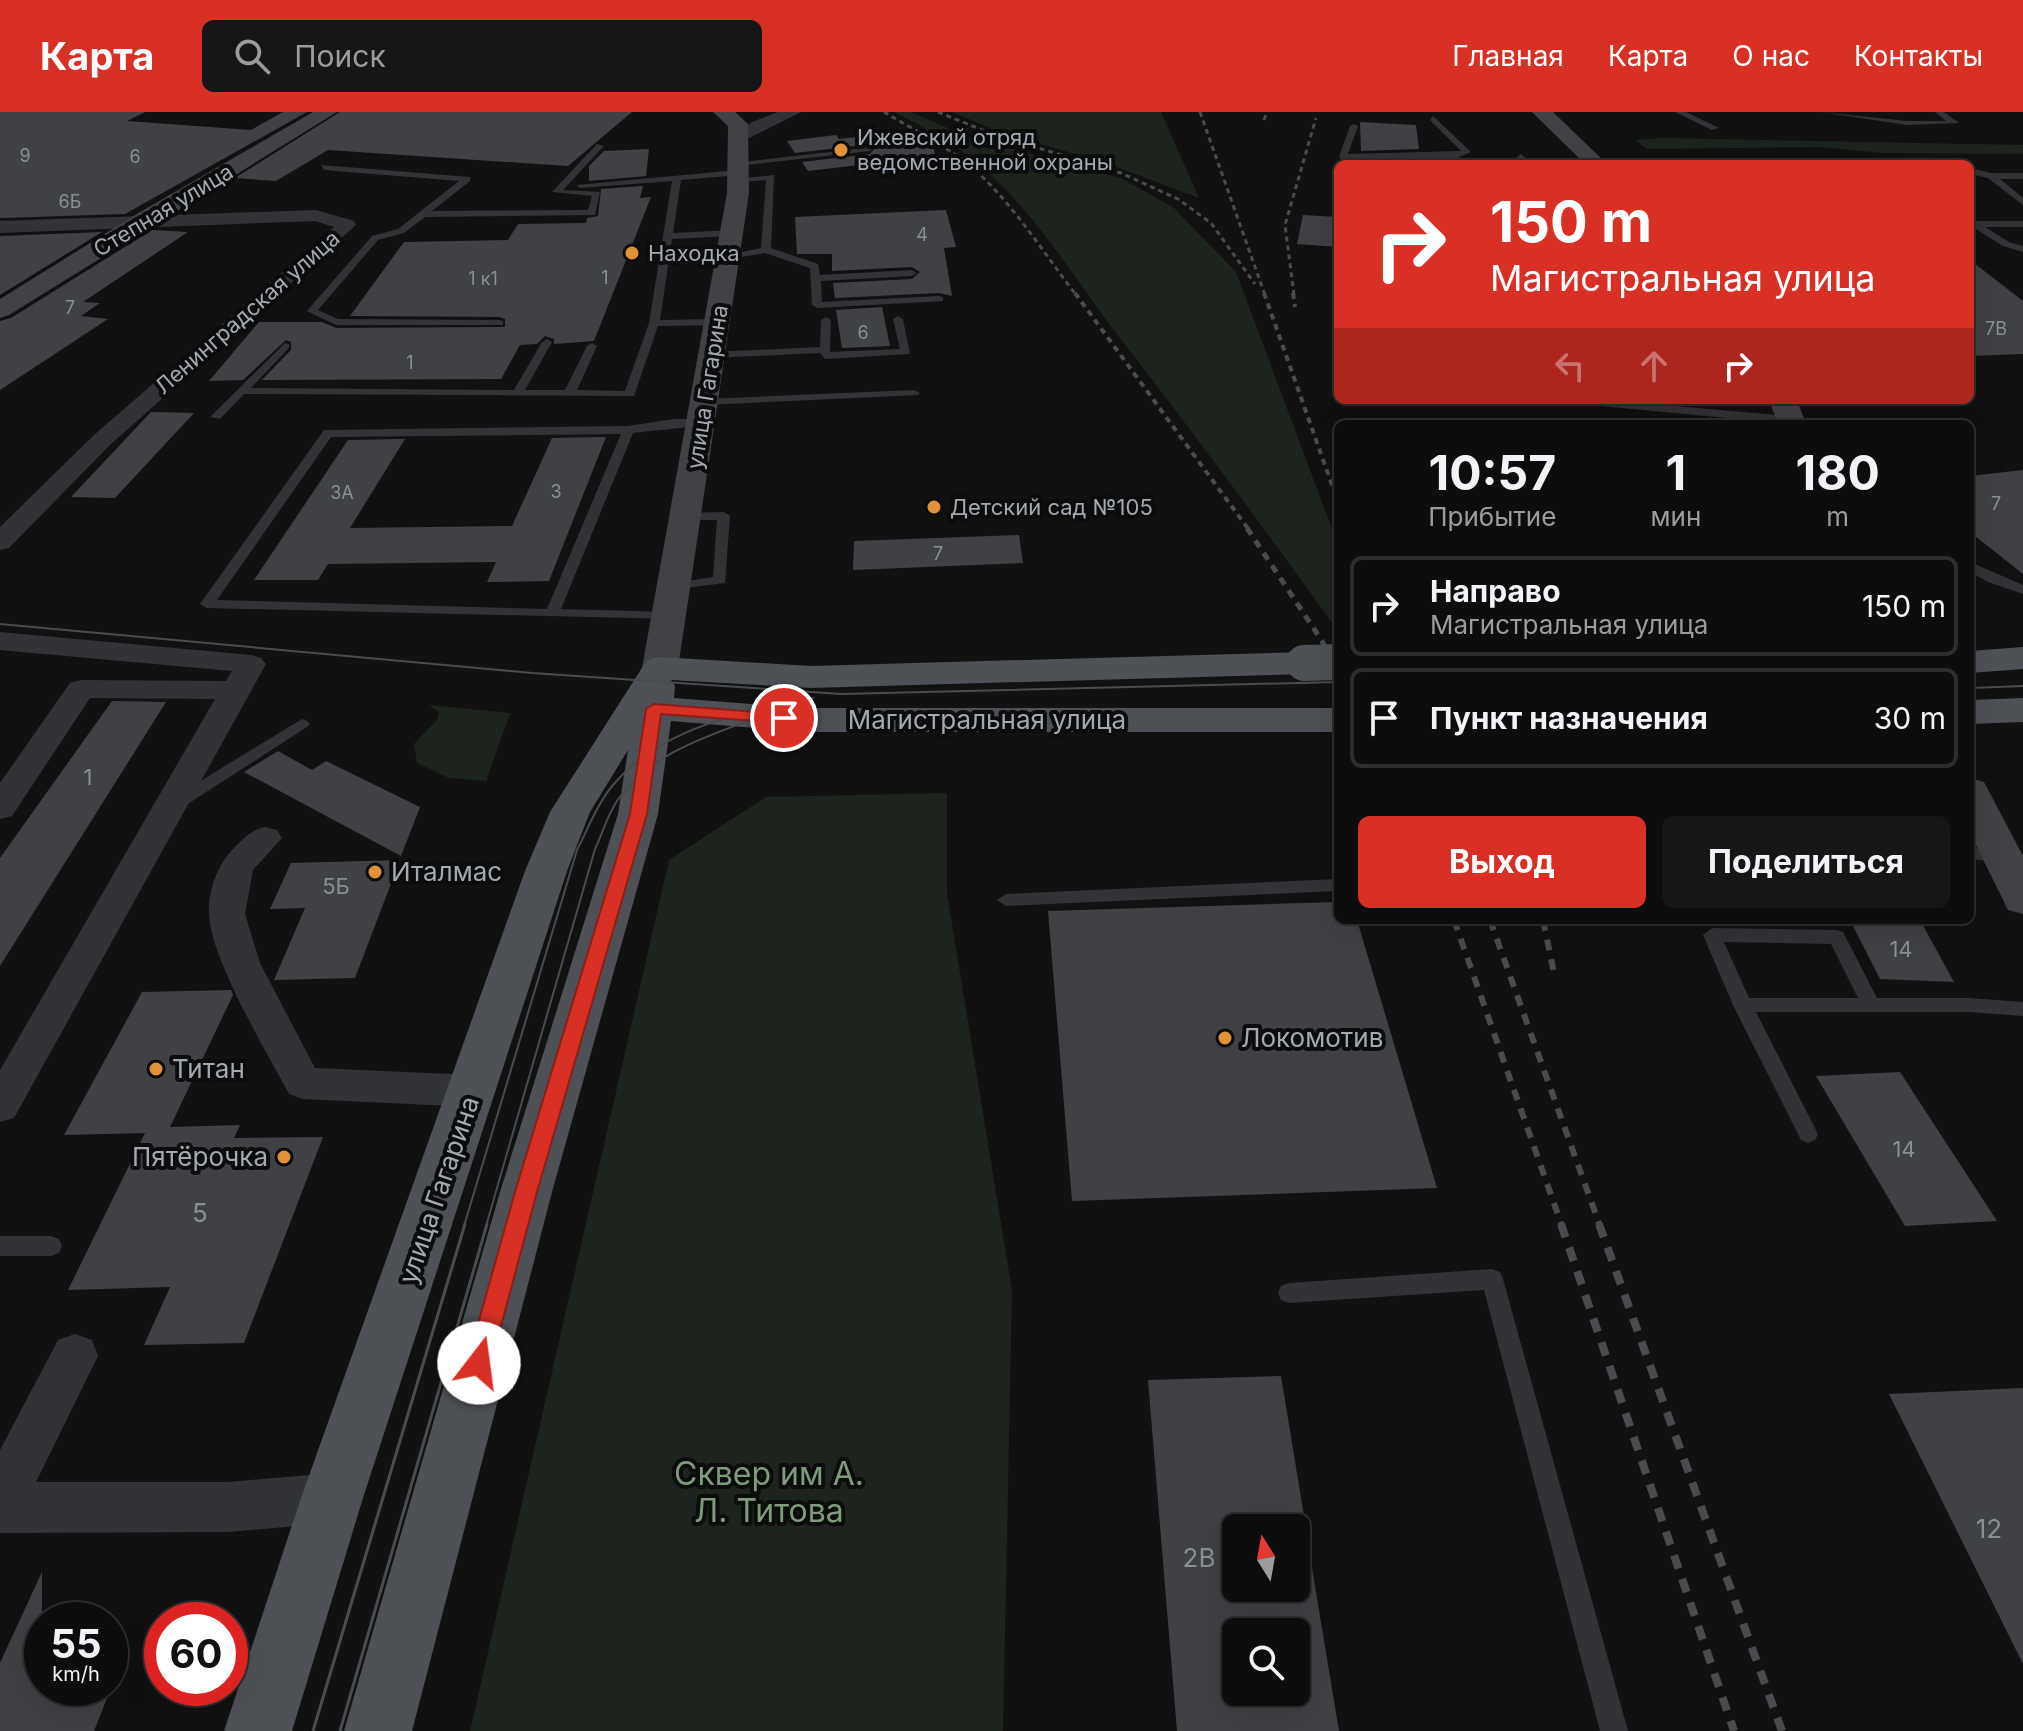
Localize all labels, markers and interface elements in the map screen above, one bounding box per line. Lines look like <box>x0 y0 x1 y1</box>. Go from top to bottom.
search box <box>202 20 762 92</box>
text: Карта <box>40 33 154 79</box>
icon: search <box>230 34 274 78</box>
text: Поиск <box>294 38 386 74</box>
text: Главная <box>1452 39 1564 73</box>
text: Карта <box>1608 39 1688 73</box>
text: О нас <box>1732 39 1810 73</box>
text: Контакты <box>1854 39 1983 73</box>
place label: Ижевский отряд ведомственной охраны <box>857 124 1113 175</box>
marker: Ижевский отряд ведомственной охраны <box>832 141 850 159</box>
house number: 9 <box>19 145 31 166</box>
house number: 6 <box>129 146 141 167</box>
street label: Степная улица <box>89 158 237 262</box>
text: 150 m <box>1490 188 1652 256</box>
house number: 6Б <box>59 191 81 212</box>
icon: right <box>1358 192 1462 296</box>
house number: 4 <box>916 224 928 245</box>
street label: Ленинградская улица <box>149 225 345 399</box>
place label: Находка <box>648 240 740 266</box>
marker: Находка <box>623 244 641 262</box>
text: Магистральная улица <box>1490 256 1876 300</box>
house number: 1 <box>601 267 609 288</box>
house number: 1 к1 <box>468 268 498 289</box>
house number: 7 <box>65 297 75 318</box>
street label: улица Гагарина <box>681 303 733 471</box>
house number: 7В <box>1985 318 2007 339</box>
house number: 6 <box>857 322 869 343</box>
icon: left <box>1548 344 1592 388</box>
icon: ahead <box>1632 344 1676 388</box>
icon: right <box>1716 344 1760 388</box>
house number: 1 <box>406 352 414 373</box>
text: 10:57 <box>1428 443 1556 502</box>
text: 1 <box>1666 443 1686 502</box>
text: 180 <box>1796 443 1880 502</box>
house number: 3 <box>550 481 562 502</box>
house number: 3А <box>330 482 354 503</box>
house number: 7 <box>1991 493 2001 514</box>
place label: Детский сад №105 <box>950 494 1153 520</box>
marker: Детский сад №105 <box>925 498 943 516</box>
text: Прибытие <box>1428 501 1556 532</box>
text: мин <box>1651 501 1701 532</box>
text: m <box>1826 501 1849 532</box>
house number: 7 <box>933 543 943 564</box>
text: Направо <box>1430 573 1561 609</box>
icon: right <box>1362 584 1406 628</box>
text: 150 m <box>1862 588 1946 624</box>
text: Магистральная улица <box>1430 609 1708 640</box>
pin <box>750 684 818 752</box>
icon: arrive <box>762 696 806 740</box>
icon: arrive <box>1362 696 1406 740</box>
text: Пункт назначения <box>1430 700 1708 736</box>
text: 30 m <box>1874 700 1946 736</box>
street label: Магистральная улица <box>848 704 1126 735</box>
house number: 1 <box>84 764 92 790</box>
button: Выход <box>1358 816 1646 908</box>
button: Поделиться <box>1662 816 1950 908</box>
place label: Италмас <box>391 856 502 887</box>
marker: Италмас <box>366 863 384 881</box>
house number: 5Б <box>322 873 350 899</box>
house number: 14 <box>1889 936 1913 962</box>
place label: Локомотив <box>1241 1022 1383 1053</box>
marker: Локомотив <box>1216 1029 1234 1047</box>
place label: Титан <box>172 1053 245 1084</box>
marker: Титан <box>147 1060 165 1078</box>
street label: улица Гагарина <box>392 1092 485 1288</box>
house number: 14 <box>1892 1136 1916 1162</box>
place label: Пятёрочка <box>132 1141 268 1172</box>
marker: Пятёрочка <box>275 1148 293 1166</box>
house number: 5 <box>192 1197 208 1228</box>
position arrow <box>437 1321 521 1405</box>
park label: Сквер им А. Л. Титова <box>674 1454 864 1530</box>
house number: 12 <box>1976 1513 2002 1544</box>
north arrow <box>1222 1514 1310 1602</box>
map controls <box>1222 1514 1310 1706</box>
house number: 2В <box>1183 1542 1215 1573</box>
speed limit sign: 60 <box>144 1602 248 1706</box>
button: search <box>1222 1618 1310 1706</box>
text: 55 <box>50 1619 102 1668</box>
text: km/h <box>52 1662 100 1686</box>

